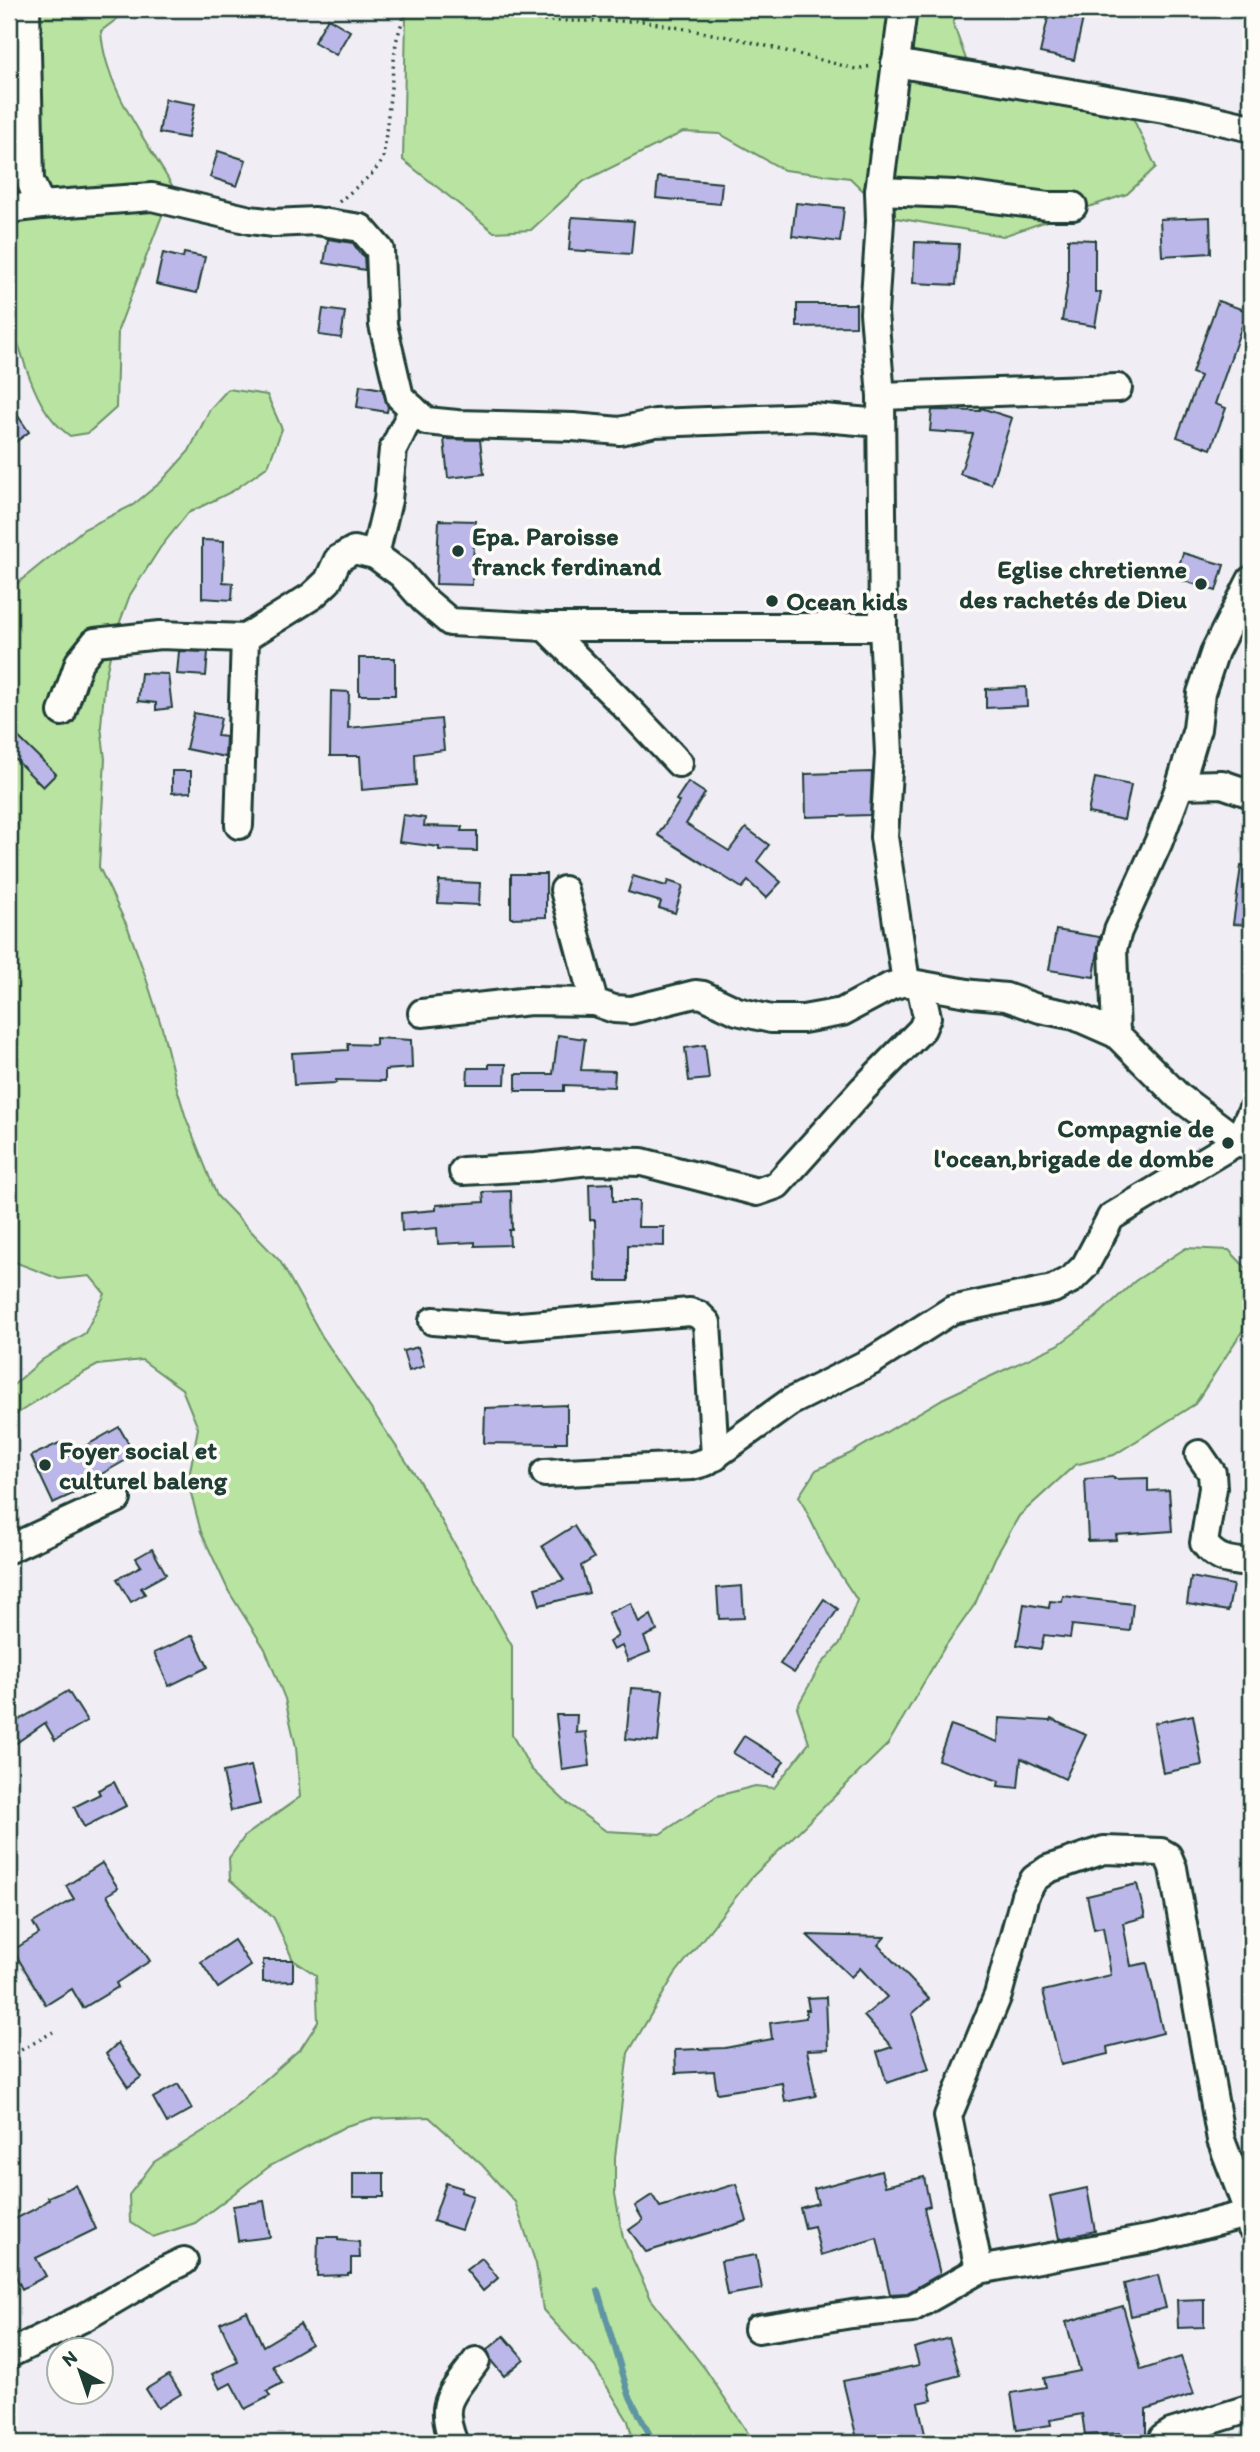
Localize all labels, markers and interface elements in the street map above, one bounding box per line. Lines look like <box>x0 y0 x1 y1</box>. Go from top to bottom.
place label: Epa. Paroisse franck ferdinand <box>472 520 662 582</box>
marker: Epa. Paroisse franck ferdinand <box>450 543 466 559</box>
place label: Eglise chretienne des rachetés de Dieu <box>959 553 1188 615</box>
marker: Eglise chretienne des rachetés de Dieu <box>1193 576 1209 592</box>
place label: Ocean kids <box>786 585 908 617</box>
marker: Ocean kids <box>764 593 780 609</box>
place label: Compagnie de l'ocean,brigade de dombe <box>934 1112 1214 1174</box>
marker: Compagnie de l'ocean,brigade de dombe <box>1220 1135 1236 1151</box>
place label: Foyer social et culturel baleng <box>59 1434 228 1496</box>
marker: Foyer social et culturel baleng <box>37 1457 53 1473</box>
north arrow <box>46 2336 116 2406</box>
text: N <box>57 2345 82 2371</box>

